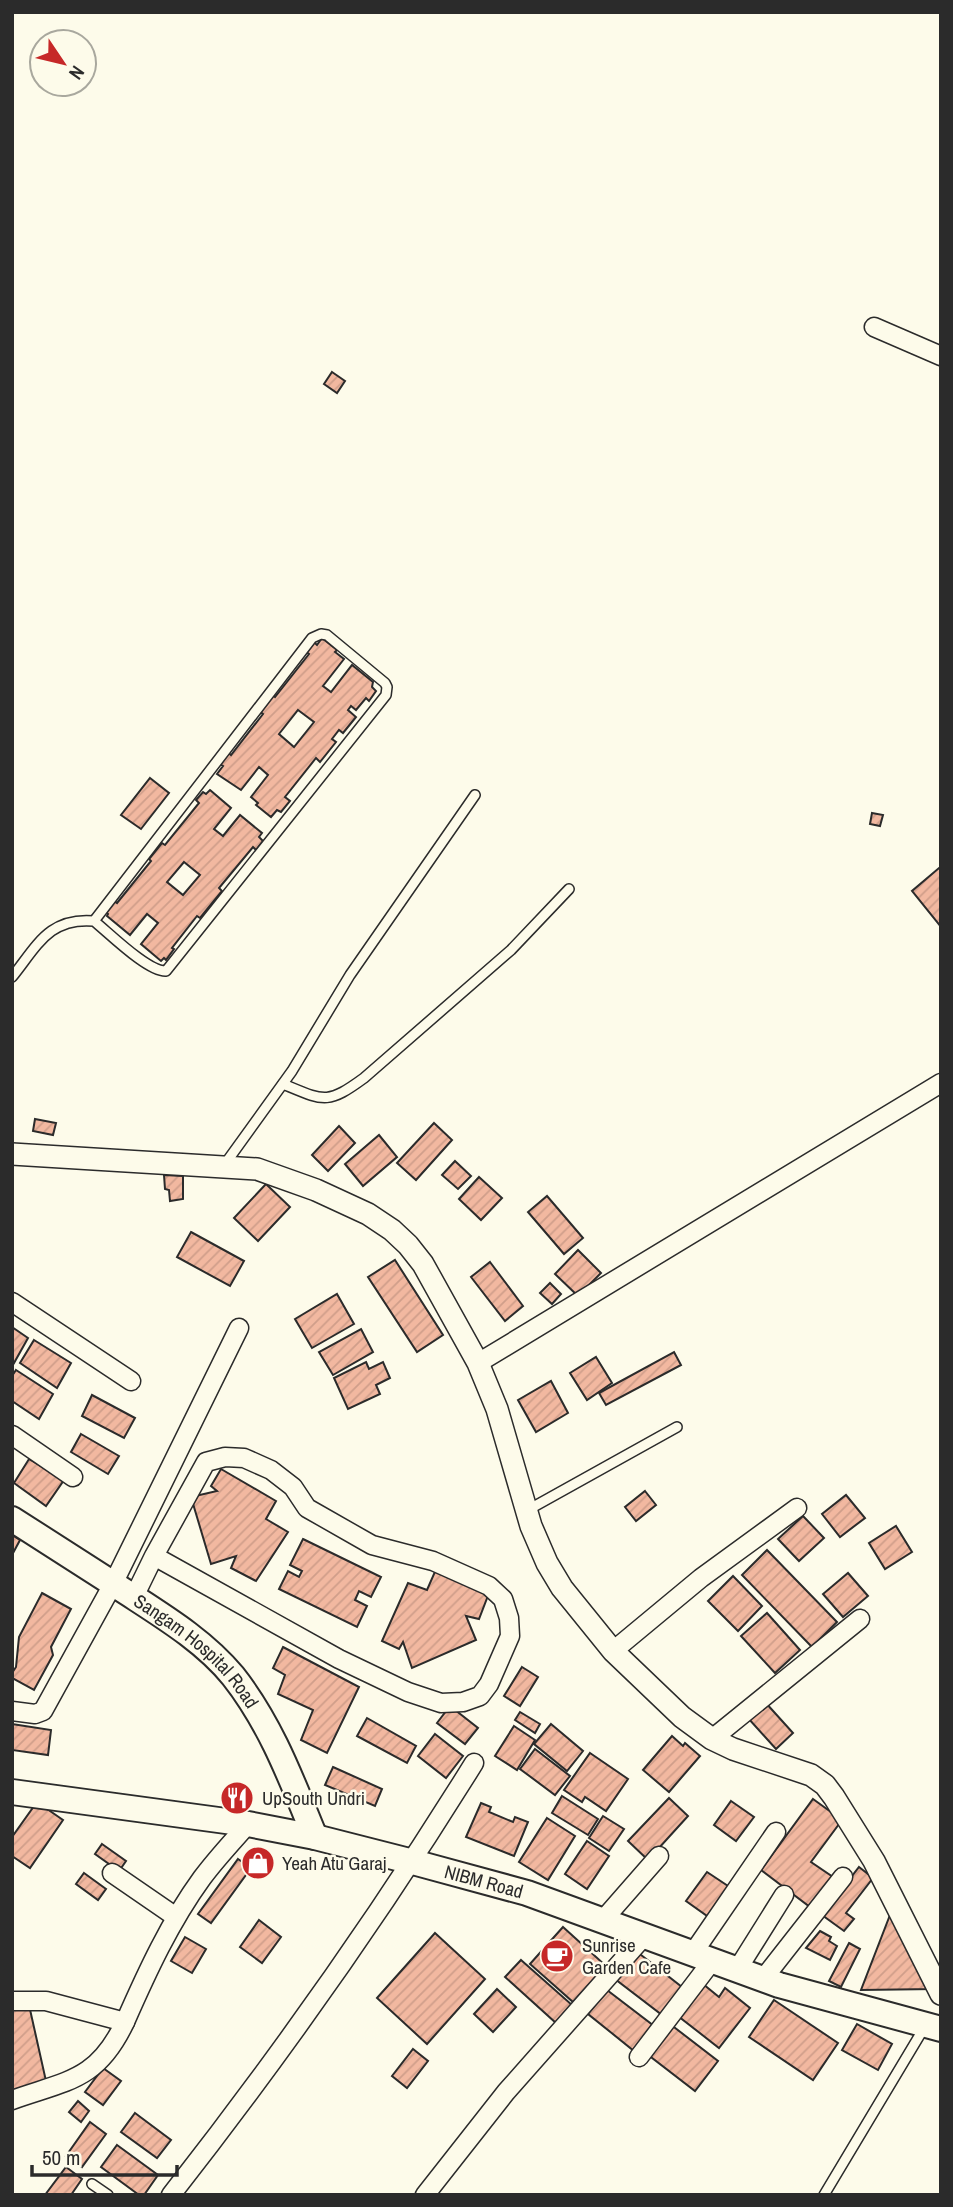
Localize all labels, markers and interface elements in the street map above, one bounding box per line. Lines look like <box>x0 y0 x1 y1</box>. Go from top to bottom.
north arrow <box>28 28 98 98</box>
text: N <box>63 61 91 85</box>
street label: Sangam Hospital Road <box>129 1588 265 1713</box>
restaurant icon: UpSouth Undri <box>218 1779 256 1817</box>
place label: UpSouth Undri <box>262 1785 365 1811</box>
shop icon: Yeah Atu Garaj <box>239 1844 277 1882</box>
place label: Yeah Atu Garaj <box>282 1850 386 1876</box>
street label: NIBM Road <box>442 1858 526 1904</box>
place label: Sunrise Garden Cafe <box>582 1932 671 1980</box>
cafe icon: Sunrise Garden Cafe <box>538 1937 576 1975</box>
scale bar <box>32 2134 177 2178</box>
text: 50 m <box>42 2143 80 2172</box>

